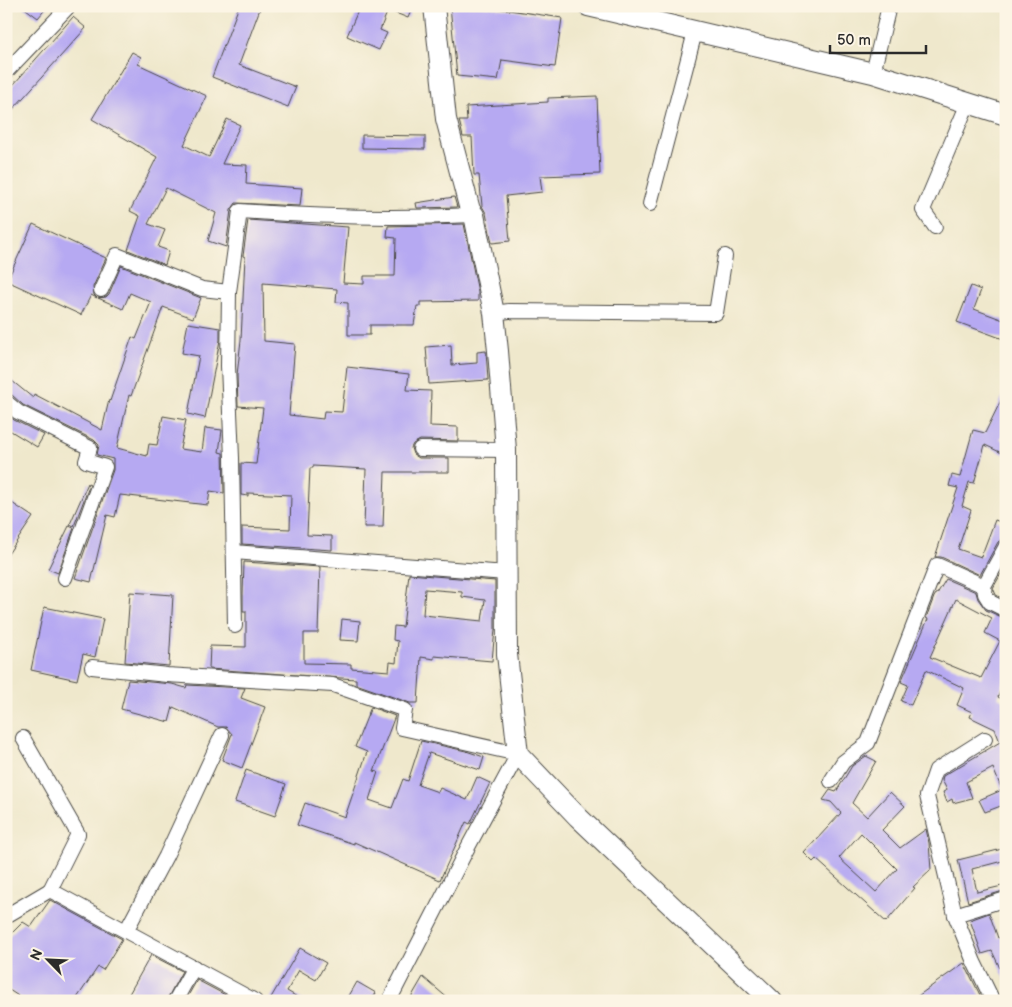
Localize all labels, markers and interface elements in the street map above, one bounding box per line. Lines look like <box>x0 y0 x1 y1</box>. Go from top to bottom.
scale bar <box>830 22 926 54</box>
text: 50 m <box>837 31 871 50</box>
north arrow <box>22 934 72 984</box>
text: N <box>27 947 46 963</box>

